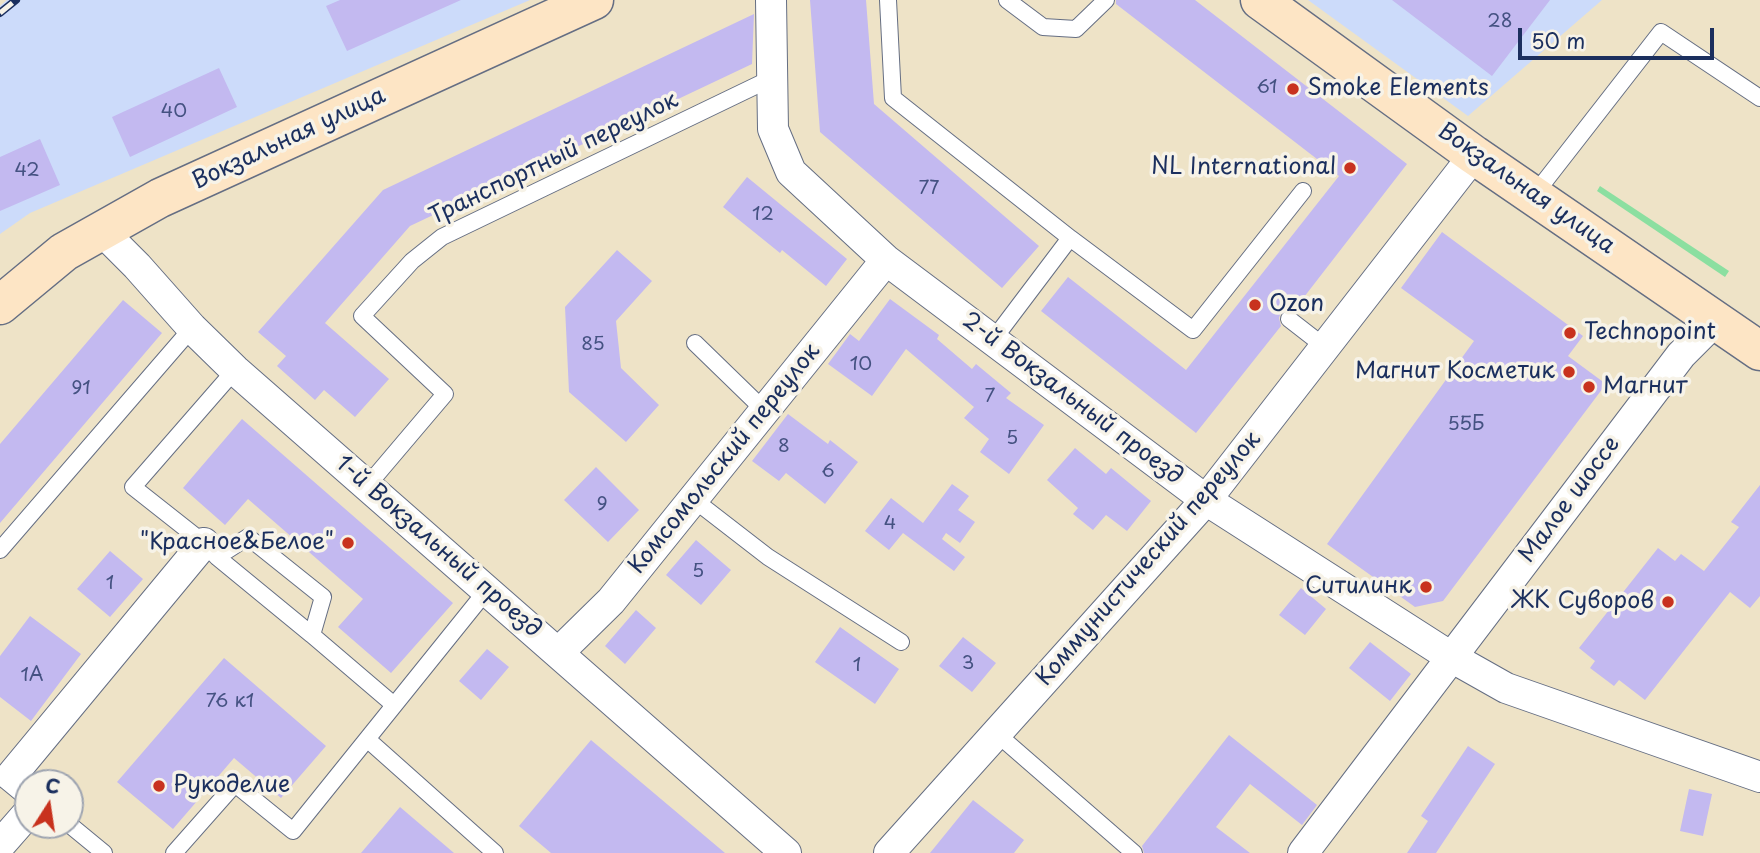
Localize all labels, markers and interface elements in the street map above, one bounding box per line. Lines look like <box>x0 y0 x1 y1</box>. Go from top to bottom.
house number: 28 <box>1487 11 1513 33</box>
scale bar <box>1522 14 1718 58</box>
text: 50 m <box>1531 24 1585 56</box>
place label: Smoke Elements <box>1307 75 1489 103</box>
house number: 61 <box>1256 77 1278 99</box>
marker: Smoke Elements <box>1285 81 1301 97</box>
street label: Вокзальная улица <box>188 82 390 196</box>
street label: Транспортный переулок <box>425 87 683 231</box>
house number: 40 <box>161 101 187 123</box>
street label: Вокзальная улица <box>1432 118 1620 260</box>
place label: NL International <box>1151 154 1336 182</box>
house number: 42 <box>14 160 40 182</box>
marker: NL International <box>1342 160 1358 176</box>
house number: 77 <box>919 178 939 200</box>
house number: 12 <box>752 204 774 226</box>
place label: Ozon <box>1269 291 1324 319</box>
marker: Ozon <box>1247 297 1263 313</box>
street label: 2-й Вокзальный проезд <box>956 307 1188 491</box>
place label: Technopoint <box>1584 319 1716 347</box>
marker: Technopoint <box>1562 325 1578 341</box>
house number: 85 <box>581 334 605 356</box>
street label: Комсомольский переулок <box>624 338 826 580</box>
house number: 10 <box>850 354 872 376</box>
place label: Магнит Косметик <box>1355 358 1555 386</box>
marker: Магнит Косметик <box>1561 364 1577 380</box>
place label: Магнит <box>1603 373 1687 401</box>
house number: 91 <box>71 378 91 400</box>
marker: Магнит <box>1581 379 1597 395</box>
house number: 7 <box>985 386 995 408</box>
house number: 55Б <box>1448 414 1484 436</box>
street label: Коммунистический переулок <box>1031 426 1267 692</box>
house number: 5 <box>1006 428 1018 450</box>
street label: Малое шоссе <box>1514 431 1626 569</box>
house number: 8 <box>778 436 790 458</box>
street label: 1-й Вокзальный проезд <box>329 450 547 644</box>
house number: 6 <box>821 461 835 483</box>
house number: 9 <box>596 494 608 516</box>
house number: 4 <box>884 513 896 535</box>
place label: "Красное&Белое" <box>140 529 334 557</box>
marker: "Красное&Белое" <box>340 535 356 551</box>
house number: 5 <box>692 561 704 583</box>
house number: 1 <box>106 573 114 595</box>
place label: Ситилинк <box>1305 573 1412 601</box>
marker: Ситилинк <box>1418 579 1434 595</box>
place label: ЖК Суворов <box>1511 588 1654 616</box>
marker: ЖК Суворов <box>1660 594 1676 610</box>
house number: 3 <box>962 653 974 675</box>
house number: 1 <box>853 655 861 677</box>
house number: 1А <box>20 665 44 687</box>
house number: 76 к1 <box>206 691 254 713</box>
north arrow <box>14 769 84 839</box>
text: С <box>43 770 63 801</box>
place label: Рукоделие <box>173 772 290 800</box>
marker: Рукоделие <box>151 778 167 794</box>

